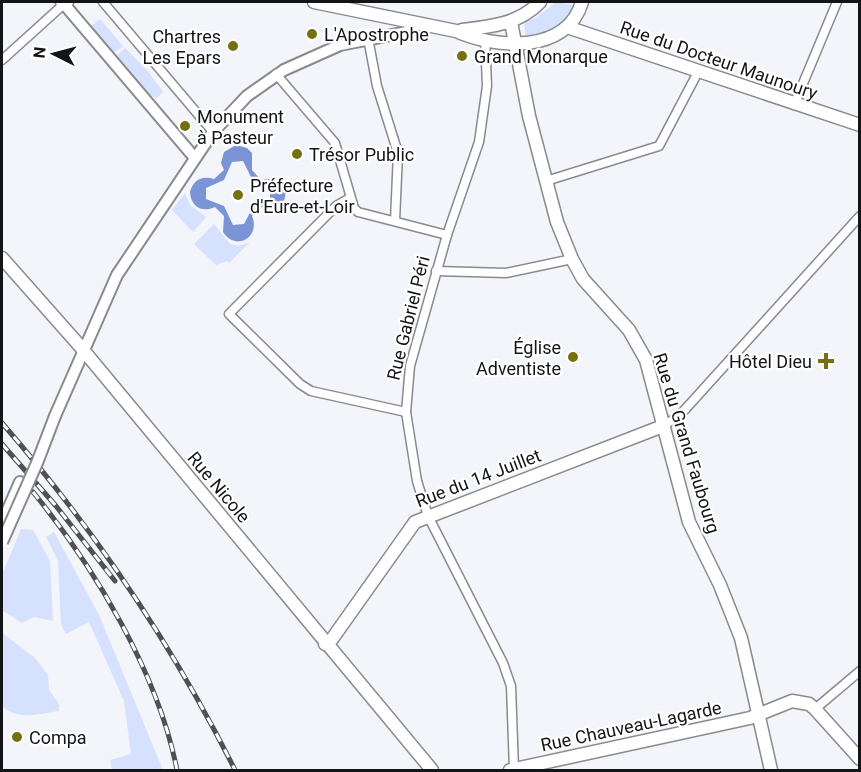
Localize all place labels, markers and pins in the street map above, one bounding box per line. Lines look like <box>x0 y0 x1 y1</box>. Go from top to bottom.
place label: L'Apostrophe <box>324 24 429 45</box>
place label: Chartres Les Epars <box>142 26 221 68</box>
marker: L'Apostrophe <box>305 27 319 41</box>
marker: Chartres Les Epars <box>226 39 240 53</box>
place label: Grand Monarque <box>474 46 608 67</box>
marker: Grand Monarque <box>455 49 469 63</box>
place label: Monument à Pasteur <box>197 106 284 148</box>
marker: Monument à Pasteur <box>178 119 192 133</box>
place label: Trésor Public <box>309 144 414 165</box>
marker: Trésor Public <box>290 147 304 161</box>
place label: Préfecture d'Eure-et-Loir <box>250 175 355 217</box>
marker: Préfecture d'Eure-et-Loir <box>231 188 245 202</box>
place label: Église Adventiste <box>476 337 561 379</box>
marker: Église Adventiste <box>566 350 580 364</box>
place label: Hôtel Dieu <box>729 351 812 372</box>
marker: Hôtel Dieu <box>817 352 835 370</box>
place label: Compa <box>29 727 87 748</box>
marker: Compa <box>10 730 24 744</box>

